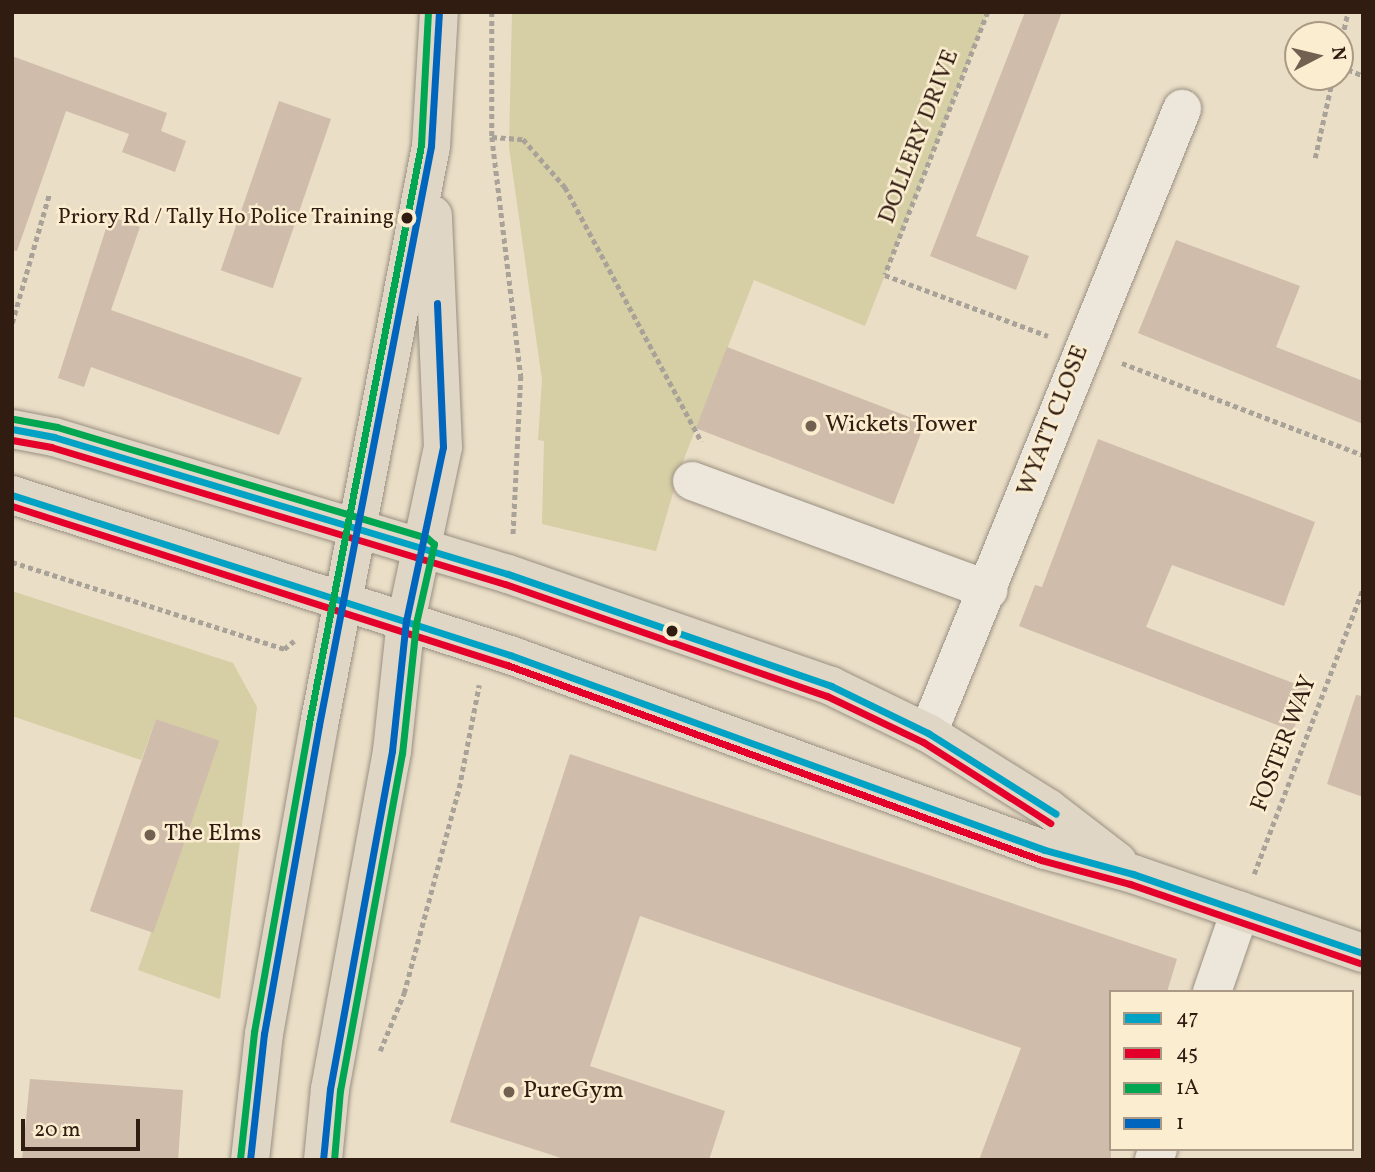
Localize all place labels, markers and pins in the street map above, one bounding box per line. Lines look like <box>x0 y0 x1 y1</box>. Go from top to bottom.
place label: Priory Rd / Tally Ho Police Training <box>55 205 394 231</box>
marker: Priory Rd / Tally Ho Police Training <box>400 211 414 225</box>
place label: Wickets Tower <box>825 412 978 440</box>
marker: Wickets Tower <box>803 418 819 434</box>
unlabelled marker <box>665 624 679 638</box>
place label: The Elms <box>164 821 261 849</box>
marker: The Elms <box>142 827 158 843</box>
place label: PureGym <box>523 1078 624 1106</box>
marker: PureGym <box>501 1084 517 1100</box>

